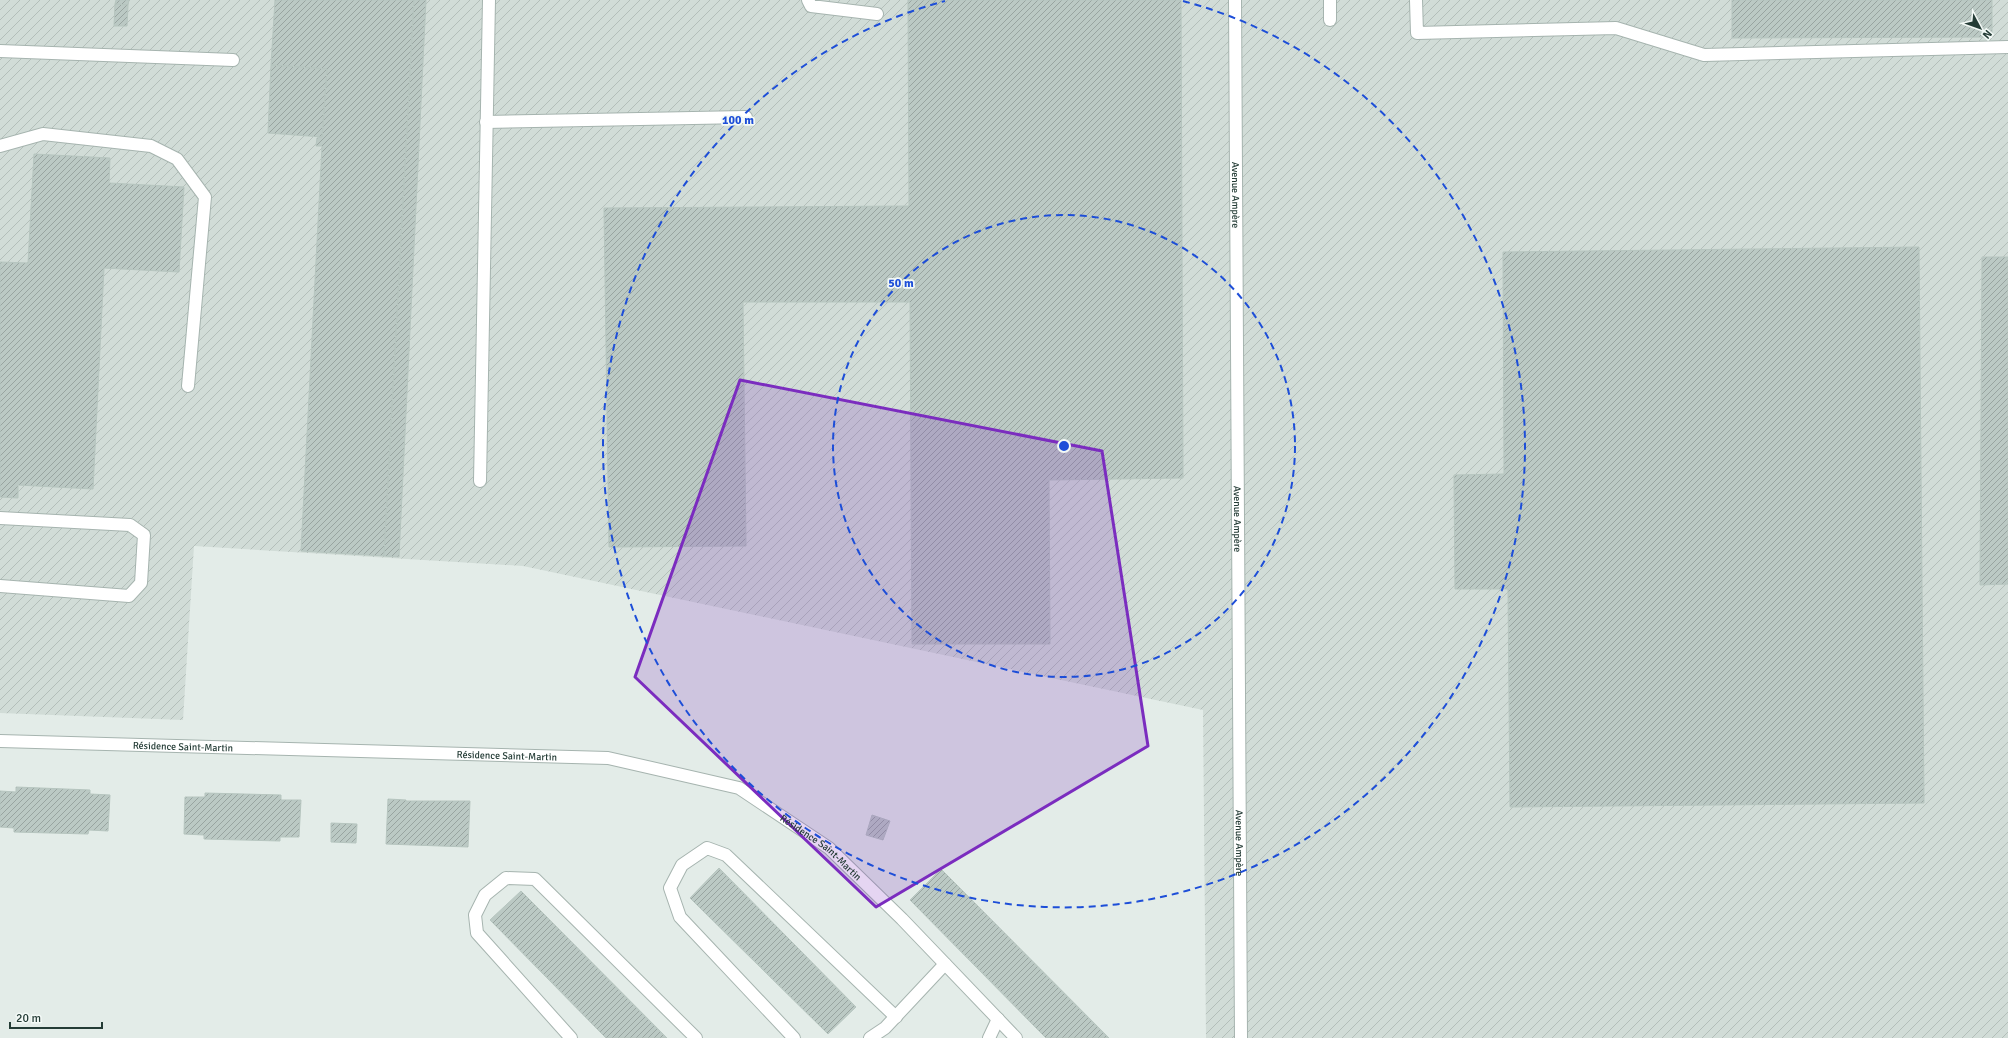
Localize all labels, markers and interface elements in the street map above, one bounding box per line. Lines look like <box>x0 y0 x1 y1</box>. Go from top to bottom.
north arrow <box>1960 8 2000 48</box>
text: N <box>1980 27 1995 41</box>
text: 100 m <box>722 113 754 128</box>
street label: Avenue Ampère <box>1229 162 1241 228</box>
text: 50 m <box>888 276 914 291</box>
centre of rings <box>1057 439 1071 453</box>
street label: Avenue Ampère <box>1231 486 1243 552</box>
street label: Résidence Saint-Martin <box>133 740 233 755</box>
street label: Résidence Saint-Martin <box>456 749 557 764</box>
street label: Avenue Ampère <box>1233 810 1245 876</box>
street label: Résidence Saint-Martin <box>778 812 864 883</box>
scale bar <box>10 1004 102 1030</box>
text: 20 m <box>16 1011 41 1026</box>

